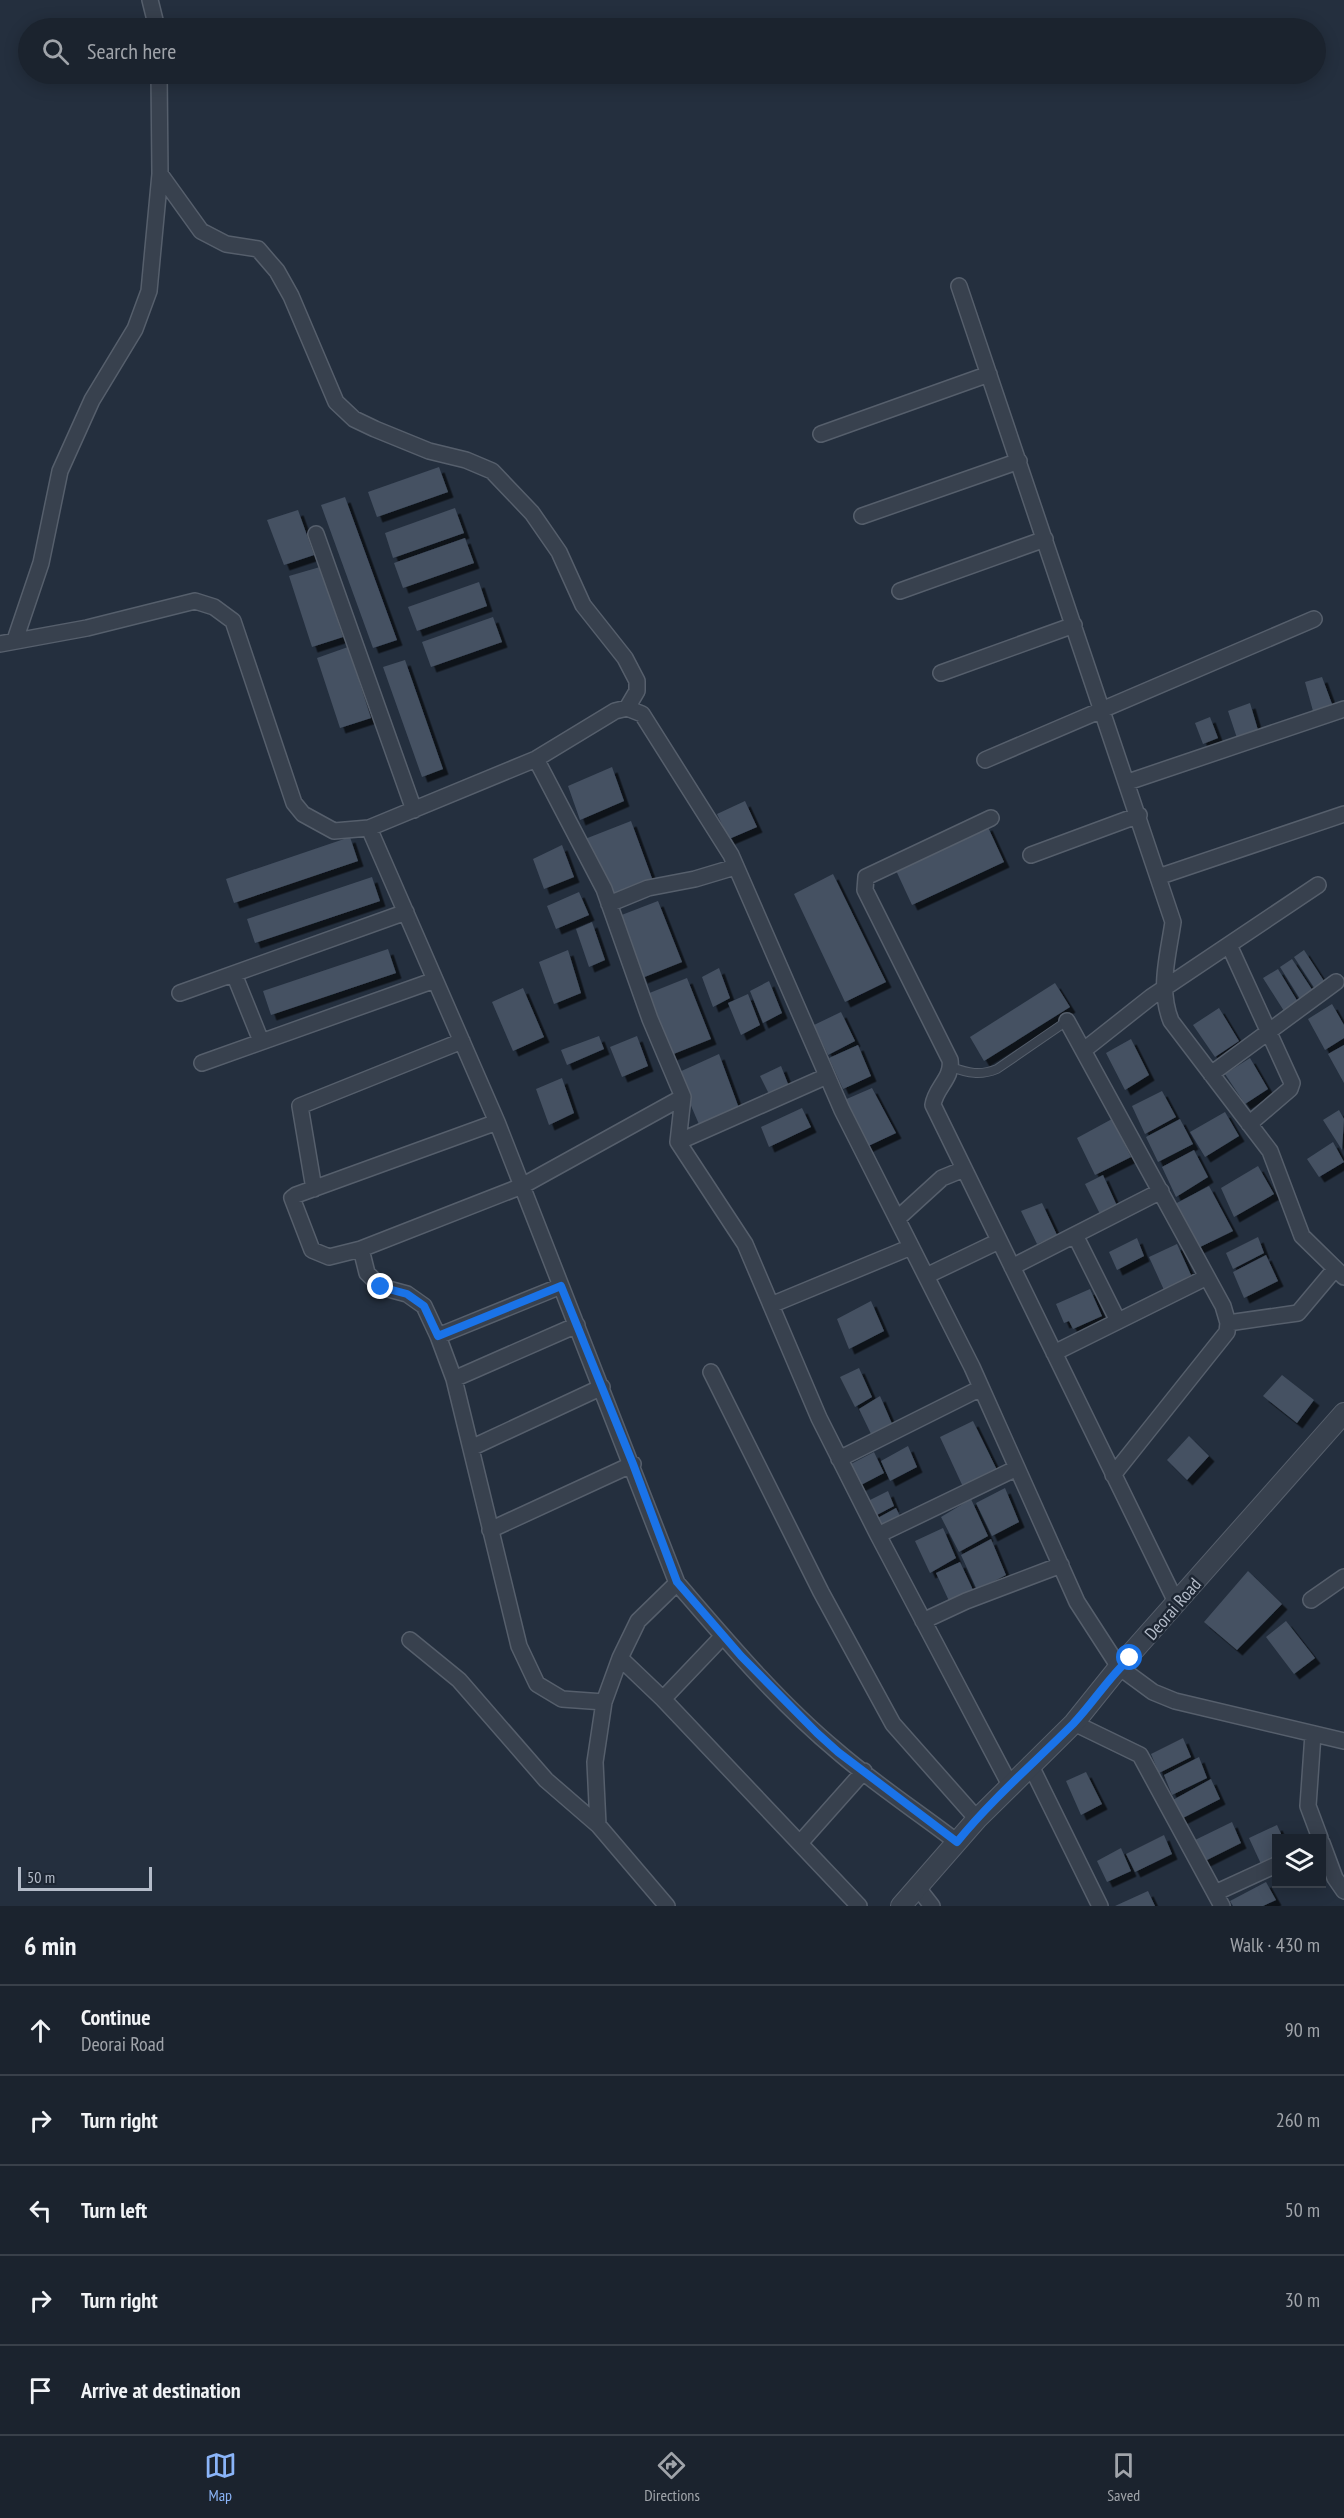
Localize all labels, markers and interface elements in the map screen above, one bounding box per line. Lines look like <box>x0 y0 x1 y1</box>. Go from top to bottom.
search box <box>18 18 1326 84</box>
icon: search <box>39 35 72 68</box>
text: Search here <box>87 37 176 65</box>
route end <box>367 1273 393 1299</box>
street label: Deorai Road <box>1139 1573 1206 1645</box>
route start <box>1116 1644 1142 1670</box>
map controls <box>1272 1834 1326 1888</box>
button: layers <box>1272 1834 1326 1888</box>
scale bar <box>18 1864 152 1892</box>
text: 50 m <box>27 1867 55 1887</box>
text: 6 min <box>24 1929 77 1962</box>
text: Walk · 430 m <box>1230 1932 1320 1958</box>
text: Continue <box>81 2003 151 2031</box>
icon: ahead <box>24 2014 57 2047</box>
text: 90 m <box>1285 2017 1320 2043</box>
text: Deorai Road <box>81 2031 164 2057</box>
icon: right <box>24 2104 57 2137</box>
text: Turn right <box>81 2106 158 2134</box>
text: 260 m <box>1276 2107 1320 2133</box>
icon: left <box>24 2194 57 2227</box>
text: Turn left <box>81 2196 147 2224</box>
text: 50 m <box>1285 2197 1320 2223</box>
icon: right <box>24 2284 57 2317</box>
text: Turn right <box>81 2286 158 2314</box>
text: 30 m <box>1285 2287 1320 2313</box>
icon: arrive <box>24 2374 57 2407</box>
text: Arrive at destination <box>81 2376 241 2404</box>
tab: Map <box>204 2449 237 2505</box>
tab: Directions <box>644 2449 700 2505</box>
tab: Saved <box>1107 2449 1140 2505</box>

